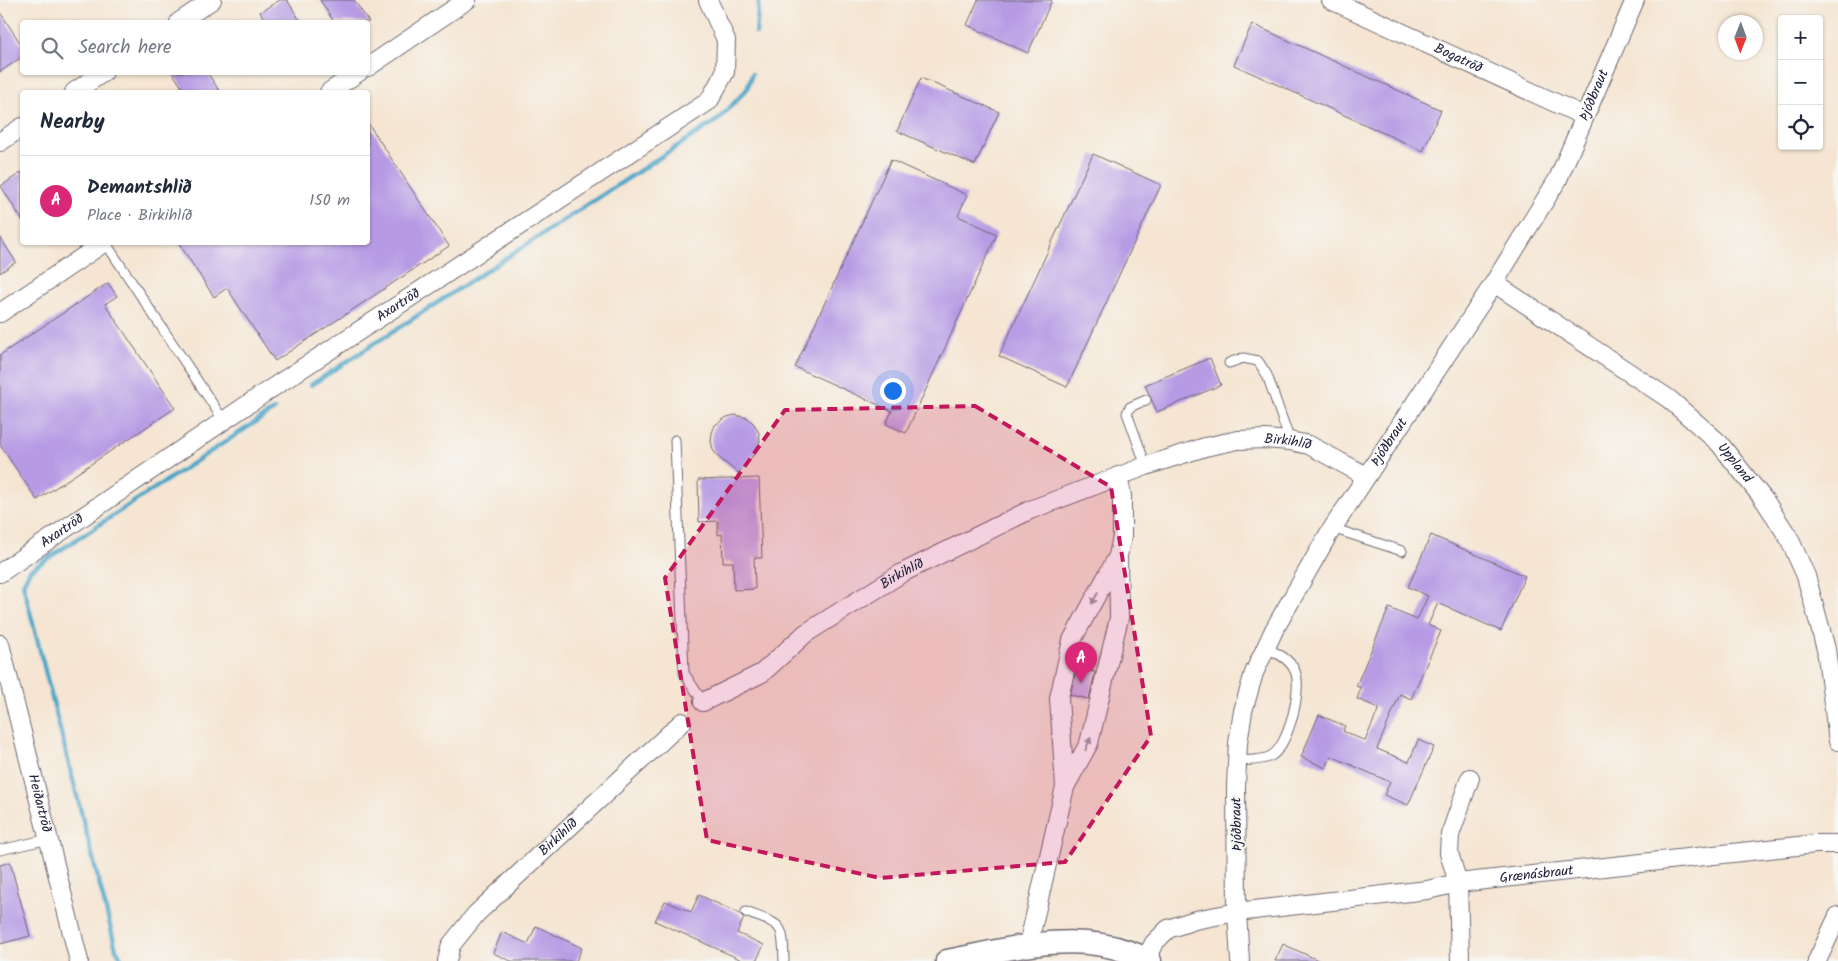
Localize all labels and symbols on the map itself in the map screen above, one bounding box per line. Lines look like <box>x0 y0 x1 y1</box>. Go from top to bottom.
north arrow <box>1718 15 1763 60</box>
street label: Bogatröð <box>1430 38 1487 79</box>
street label: Þjóðbraut <box>1573 65 1615 124</box>
street label: Axartröð <box>372 282 425 328</box>
your location <box>880 378 906 404</box>
street label: Þjóðbraut <box>1365 413 1414 471</box>
street label: Birkihlíð <box>1264 428 1314 456</box>
street label: Uppland <box>1712 438 1758 489</box>
street label: Axartröð <box>36 508 89 554</box>
street label: Birkihlíð <box>876 553 928 595</box>
one-way arrow <box>1091 591 1099 606</box>
pin: A <box>1065 642 1097 683</box>
one-way arrow <box>1084 737 1092 751</box>
street label: Heiðartröð <box>22 772 58 835</box>
street label: Þjóðbraut <box>1226 796 1248 851</box>
street label: Birkihlíð <box>534 812 584 861</box>
street label: Grænásbraut <box>1498 859 1575 889</box>

